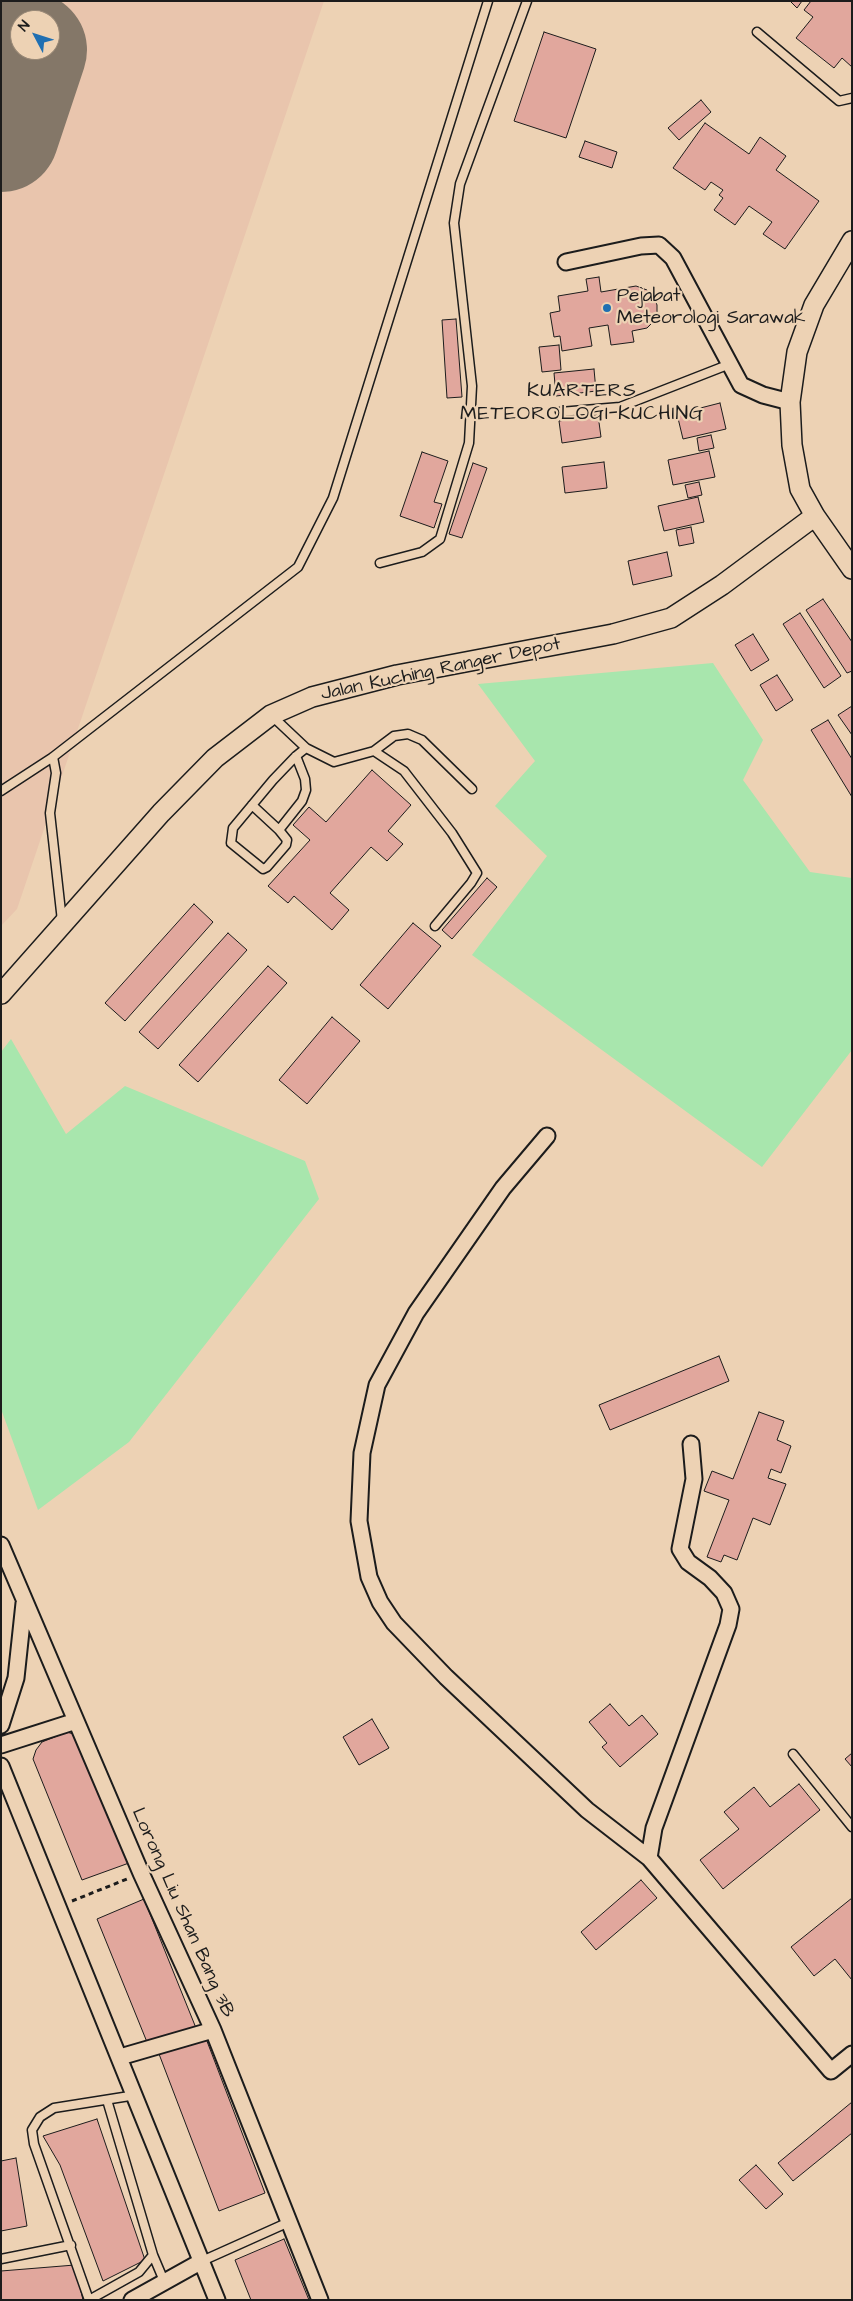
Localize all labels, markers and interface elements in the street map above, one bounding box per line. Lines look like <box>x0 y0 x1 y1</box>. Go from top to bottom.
north arrow <box>10 10 60 60</box>
text: N <box>14 16 35 36</box>
place label: Pejabat Meteorologi Sarawak <box>617 286 805 330</box>
marker: Pejabat Meteorologi Sarawak <box>601 302 613 314</box>
district label: KUARTERS METEOROLOGI KUCHING <box>458 380 706 427</box>
street label: Jalan Kuching Ranger Depot <box>319 633 563 707</box>
street label: Lorong Liu Shan Bang 3B <box>125 1805 239 2021</box>

